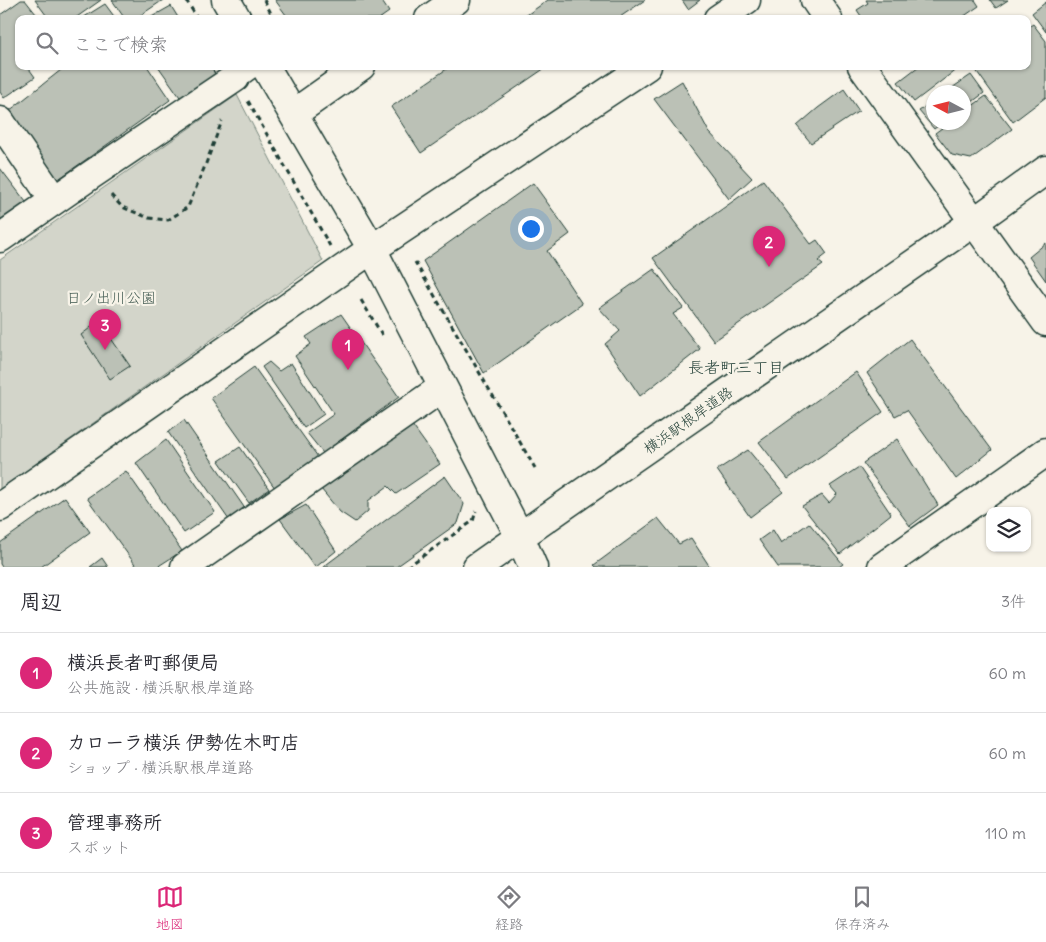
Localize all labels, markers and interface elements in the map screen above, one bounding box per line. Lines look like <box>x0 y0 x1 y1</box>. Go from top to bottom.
search box <box>15 15 1031 70</box>
icon: search <box>33 29 61 57</box>
text: ここで検索 <box>73 32 168 56</box>
north arrow <box>926 85 971 130</box>
your location <box>518 216 544 242</box>
pin: 2 <box>753 226 785 267</box>
park label: 日ノ出川公園 <box>66 288 156 307</box>
pin: 3 <box>89 309 121 350</box>
pin: 1 <box>332 329 364 370</box>
district label: 長者町三丁目 <box>688 357 784 377</box>
street label: 横浜駅根岸道路 <box>640 382 736 458</box>
map controls <box>986 507 1031 552</box>
button: layers <box>986 507 1031 552</box>
text: 周辺 <box>20 588 62 615</box>
text: 3件 <box>1001 591 1026 611</box>
text: 横浜長者町郵便局 <box>67 650 219 674</box>
text: 1 <box>33 663 39 683</box>
text: 60 m <box>988 663 1026 683</box>
text: 公共施設 · 横浜駅根岸道路 <box>67 677 254 697</box>
text: カローラ横浜 伊勢佐木町店 <box>67 730 300 754</box>
text: 2 <box>32 743 40 763</box>
text: 60 m <box>988 743 1026 763</box>
text: ショップ · 横浜駅根岸道路 <box>67 757 254 777</box>
text: 管理事務所 <box>67 810 162 834</box>
text: 3 <box>31 823 41 843</box>
text: 110 m <box>985 823 1026 843</box>
text: スポット <box>67 837 131 857</box>
tab: 地図 <box>156 883 184 933</box>
tab: 経路 <box>495 883 523 933</box>
tab: 保存済み <box>834 883 890 933</box>

